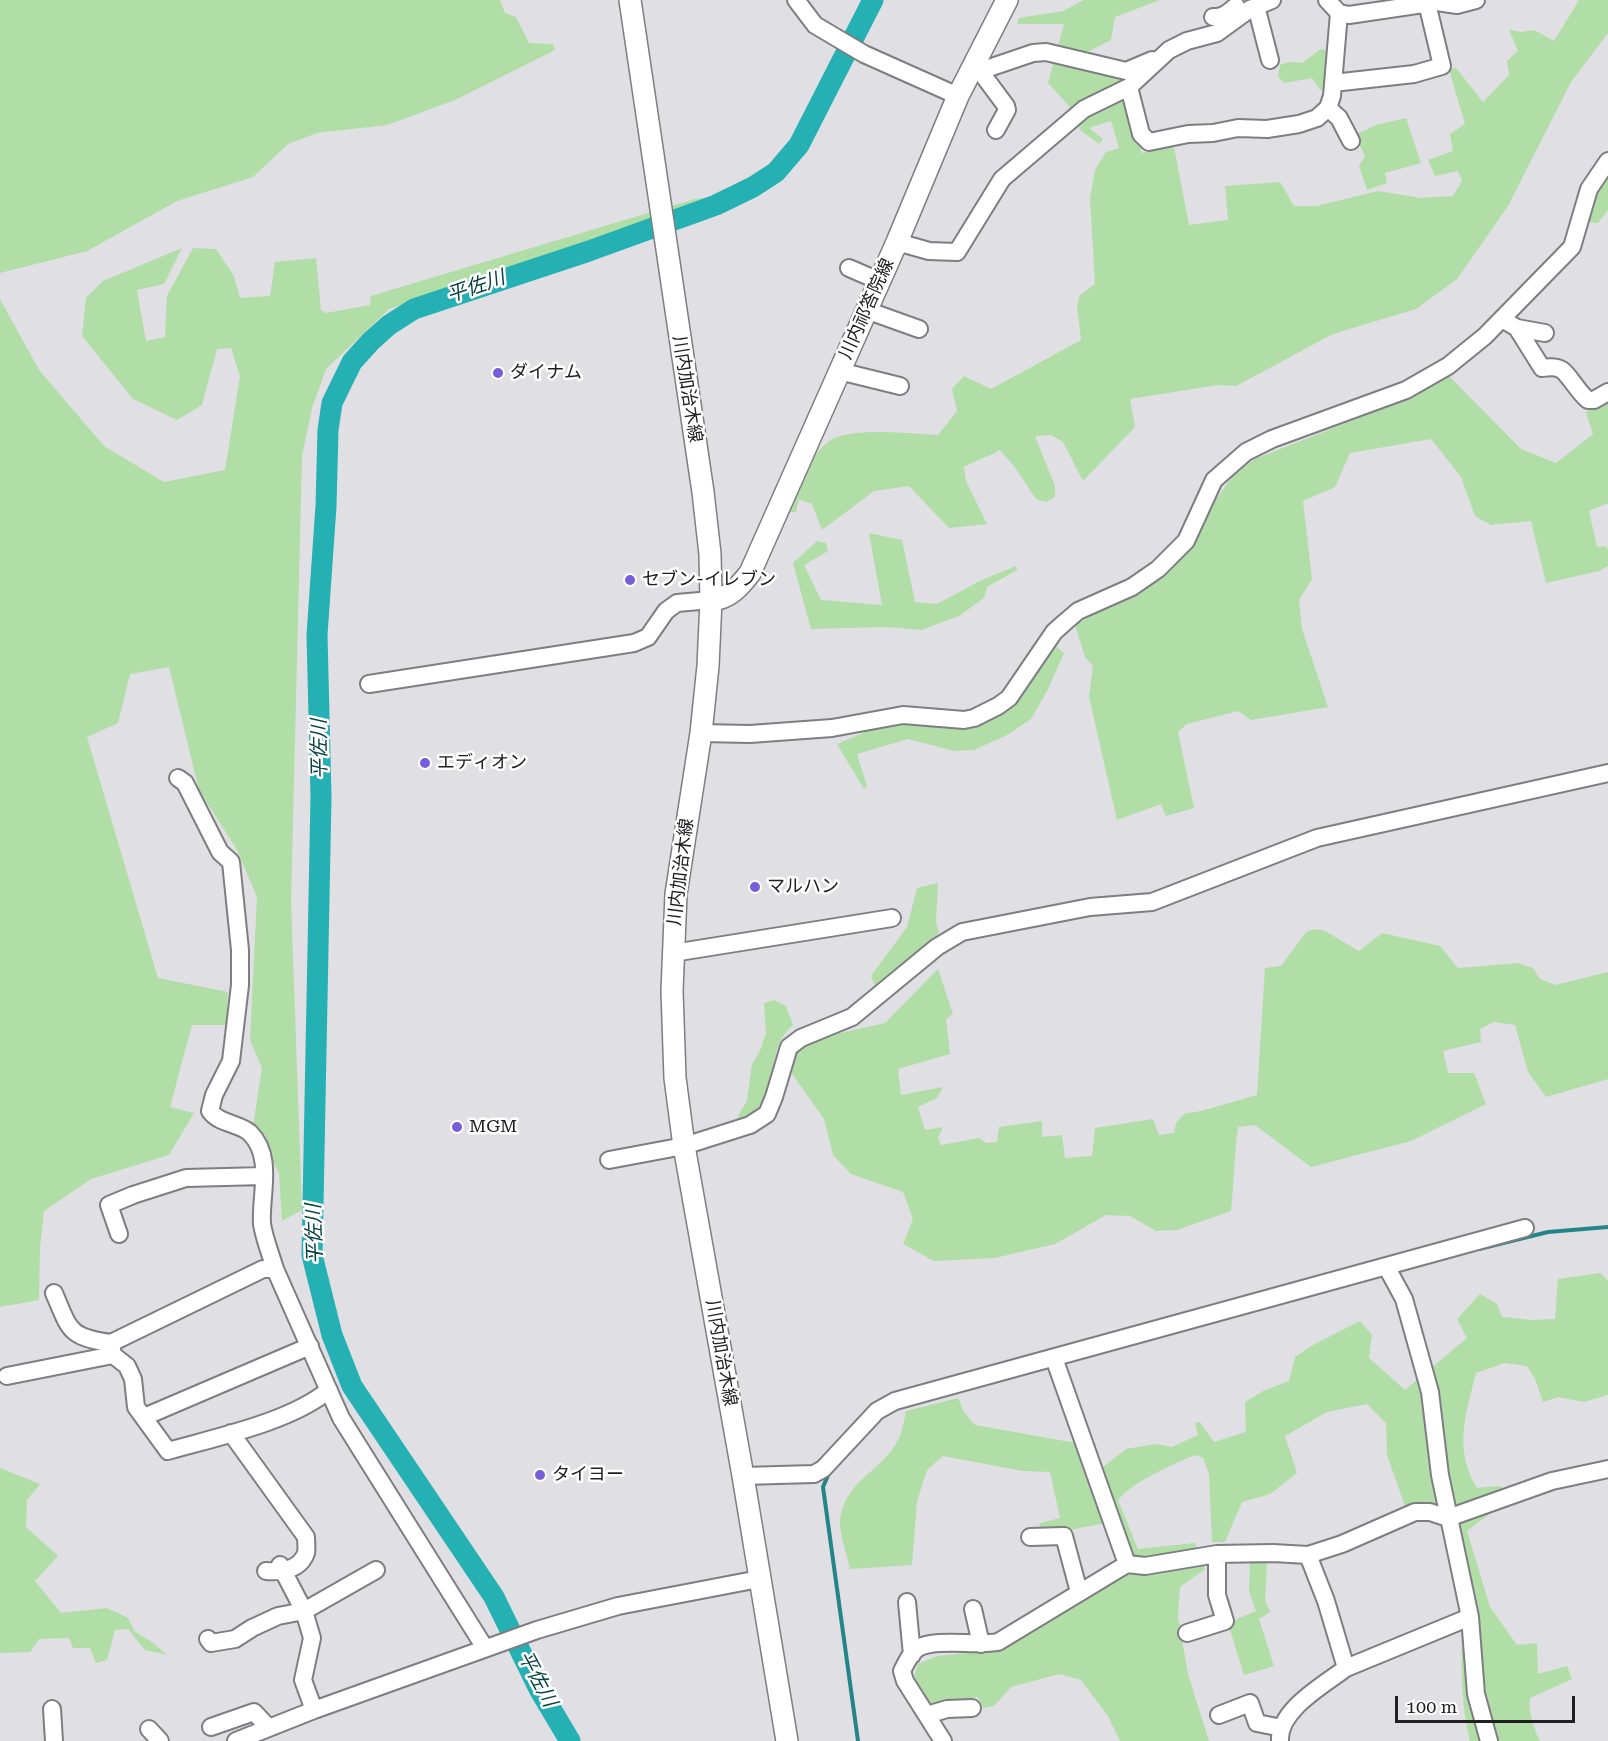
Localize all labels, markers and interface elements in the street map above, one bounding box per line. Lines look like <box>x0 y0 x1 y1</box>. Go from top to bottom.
street label: 川内祁答院線 <box>835 255 899 363</box>
water label: 平佐川 <box>444 266 508 308</box>
street label: 川内加治木線 <box>668 334 706 444</box>
place label: ダイナム <box>510 362 582 384</box>
marker: ダイナム <box>491 366 505 380</box>
place label: セブン-イレブン <box>642 569 776 591</box>
marker: セブン-イレブン <box>623 573 637 587</box>
water label: 平佐川 <box>307 719 333 779</box>
place label: エディオン <box>437 752 527 774</box>
marker: エディオン <box>418 756 432 770</box>
street label: 川内加治木線 <box>664 817 698 927</box>
place label: マルハン <box>767 876 839 898</box>
marker: マルハン <box>748 880 762 894</box>
place label: MGM <box>469 1116 517 1138</box>
marker: MGM <box>450 1120 464 1134</box>
water label: 平佐川 <box>302 1204 328 1264</box>
street label: 川内加治木線 <box>701 1298 741 1408</box>
place label: タイヨー <box>552 1464 624 1486</box>
marker: タイヨー <box>533 1468 547 1482</box>
water label: 平佐川 <box>512 1647 562 1711</box>
scale bar <box>1398 1684 1578 1722</box>
text: 100 m <box>1406 1696 1457 1717</box>

